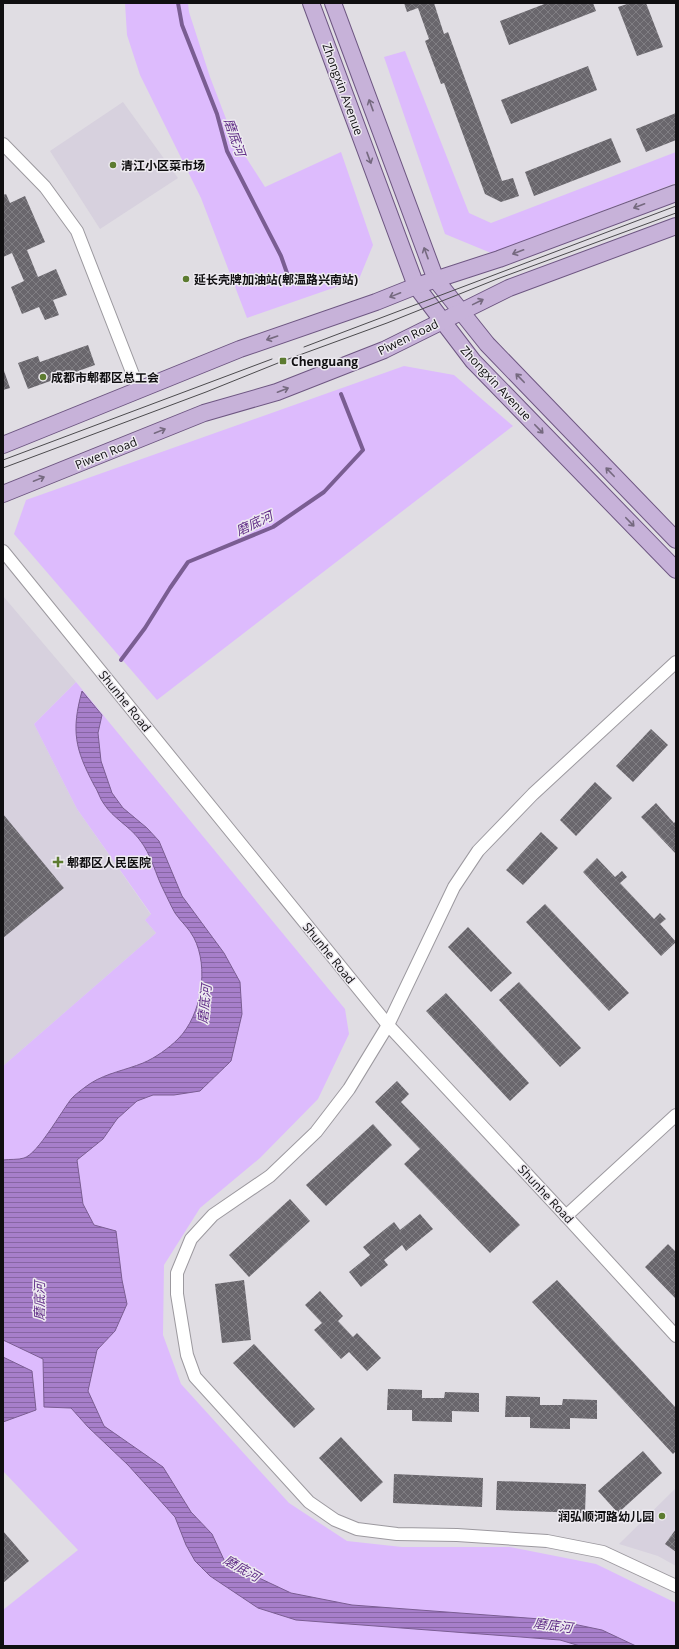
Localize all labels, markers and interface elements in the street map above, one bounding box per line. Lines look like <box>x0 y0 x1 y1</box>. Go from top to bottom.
street label: Zhongxin Avenue <box>318 41 368 138</box>
one-way arrow <box>366 99 374 111</box>
water label: 磨底河 <box>220 116 251 161</box>
one-way arrow <box>365 151 373 163</box>
place label: 清江小区菜市场 <box>121 157 205 174</box>
marker: 清江小区菜市场 <box>108 160 118 170</box>
one-way arrow <box>634 203 646 211</box>
one-way arrow <box>422 247 429 260</box>
one-way arrow <box>511 249 524 256</box>
place label: 延长壳牌加油站(郫温路兴南站) <box>194 271 358 288</box>
marker: 延长壳牌加油站(郫温路兴南站) <box>181 274 191 284</box>
one-way arrow <box>389 291 401 299</box>
one-way arrow <box>472 298 484 305</box>
street label: Piwen Road <box>375 315 441 359</box>
one-way arrow <box>266 335 279 342</box>
street label: Zhongxin Avenue <box>457 342 535 424</box>
place label: Chenguang <box>291 353 358 370</box>
marker: Chenguang <box>278 356 288 366</box>
place label: 成都市郫都区总工会 <box>51 369 159 386</box>
marker: 成都市郫都区总工会 <box>38 372 48 382</box>
one-way arrow <box>515 373 525 383</box>
one-way arrow <box>276 385 288 393</box>
one-way arrow <box>534 424 544 434</box>
one-way arrow <box>153 427 165 434</box>
street label: Piwen Road <box>72 433 140 473</box>
one-way arrow <box>605 467 615 477</box>
one-way arrow <box>33 475 45 483</box>
water label: 磨底河 <box>233 505 278 539</box>
one-way arrow <box>625 517 635 527</box>
street label: Shunhe Road <box>95 667 155 735</box>
place label: 郫都区人民医院 <box>67 854 151 871</box>
marker: 郫都区人民医院 <box>52 856 64 868</box>
street label: Shunhe Road <box>299 919 359 987</box>
water label: 磨底河 <box>193 981 215 1024</box>
street label: Shunhe Road <box>514 1161 578 1227</box>
water label: 磨底河 <box>30 1278 48 1321</box>
place label: 润弘顺河路幼儿园 <box>558 1508 654 1525</box>
marker: 润弘顺河路幼儿园 <box>657 1511 667 1521</box>
water label: 磨底河 <box>221 1550 266 1587</box>
water label: 磨底河 <box>532 1613 577 1637</box>

